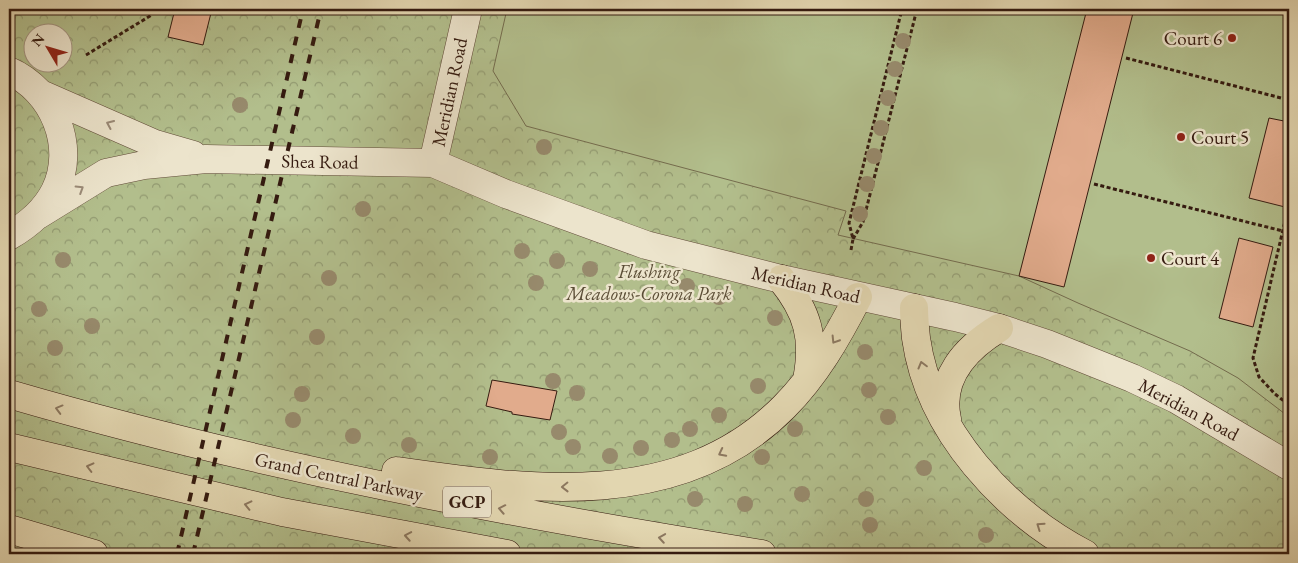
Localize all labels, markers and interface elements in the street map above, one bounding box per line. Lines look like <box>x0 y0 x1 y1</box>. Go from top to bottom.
north arrow <box>22 22 72 72</box>
place label: Court 6 <box>1164 26 1222 51</box>
text: N <box>27 29 49 50</box>
marker: Court 6 <box>1226 32 1238 44</box>
street label: Meridian Road <box>426 35 473 149</box>
one-way arrow <box>106 120 115 131</box>
place label: Court 5 <box>1191 125 1249 150</box>
marker: Court 5 <box>1175 131 1187 143</box>
street label: Shea Road <box>281 148 359 175</box>
one-way arrow <box>74 186 83 196</box>
place label: Court 4 <box>1161 246 1220 271</box>
marker: Court 4 <box>1145 252 1157 264</box>
park label: Flushing Meadows-Corona Park <box>565 259 732 306</box>
street label: Meridian Road <box>749 260 863 309</box>
one-way arrow <box>832 334 842 343</box>
one-way arrow <box>918 361 928 369</box>
street label: Meridian Road <box>1134 372 1244 447</box>
one-way arrow <box>55 404 64 415</box>
street label: Grand Central Parkway <box>253 446 426 507</box>
one-way arrow <box>718 447 727 457</box>
one-way arrow <box>86 462 95 473</box>
one-way arrow <box>561 481 569 492</box>
road number: GCP <box>443 487 491 518</box>
one-way arrow <box>244 500 253 511</box>
one-way arrow <box>498 504 506 514</box>
one-way arrow <box>1036 523 1046 532</box>
one-way arrow <box>403 532 412 542</box>
one-way arrow <box>657 533 666 543</box>

